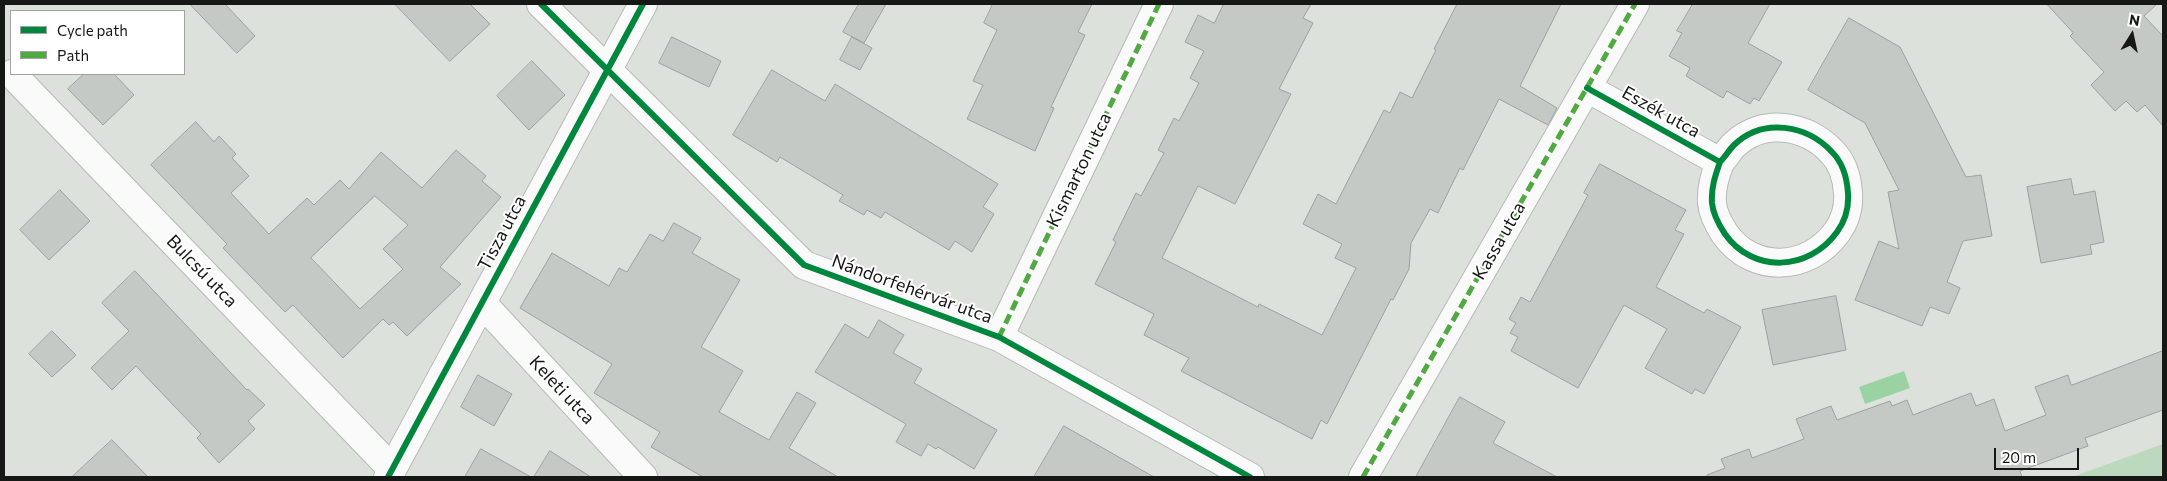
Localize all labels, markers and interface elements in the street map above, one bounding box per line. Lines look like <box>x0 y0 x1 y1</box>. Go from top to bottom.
legend <box>10 10 185 75</box>
north arrow <box>2107 10 2157 60</box>
text: N <box>2128 10 2141 29</box>
text: Cycle path <box>57 21 128 39</box>
text: Path <box>57 46 89 64</box>
street label: Eszék utca <box>1618 82 1704 142</box>
street label: Kismarton utca <box>1042 109 1116 231</box>
street label: Tisza utca <box>473 192 531 274</box>
street label: Kassa utca <box>1468 198 1530 284</box>
street label: Bulcsú utca <box>162 230 242 312</box>
street label: Nándorfehérvár utca <box>829 250 995 328</box>
street label: Keleti utca <box>525 351 599 429</box>
scale bar <box>1997 438 2082 470</box>
text: 20 m <box>2002 448 2036 466</box>

